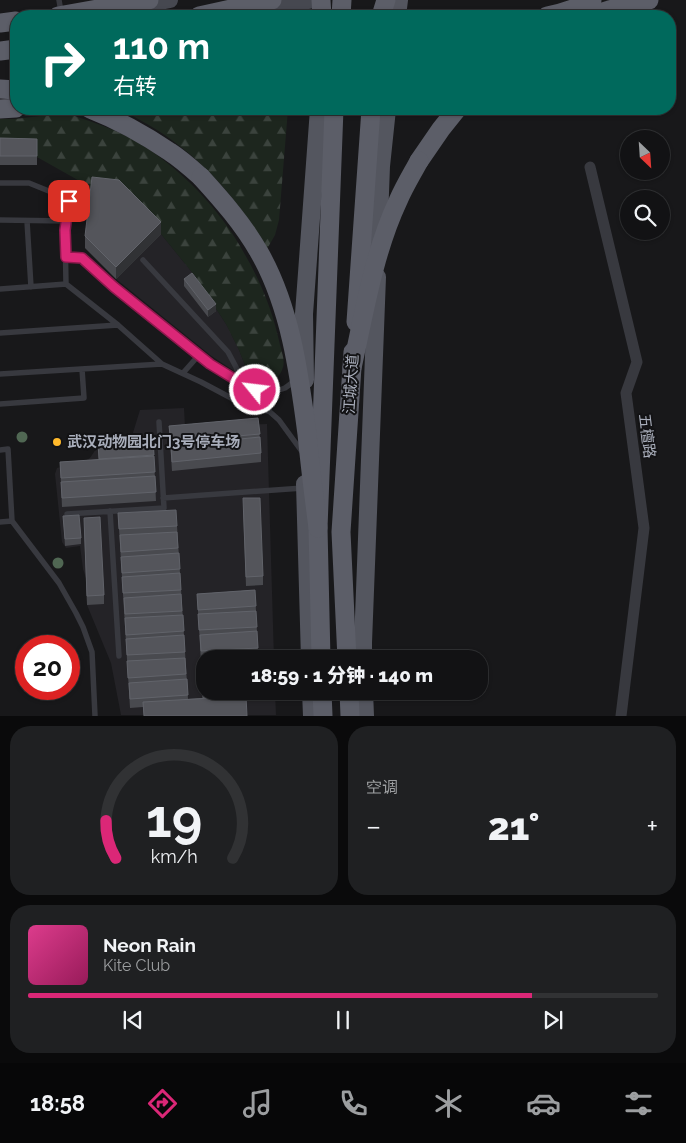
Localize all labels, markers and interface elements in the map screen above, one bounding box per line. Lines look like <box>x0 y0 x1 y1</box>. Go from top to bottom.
text: 110 m <box>113 26 210 67</box>
icon: right <box>30 30 95 95</box>
text: 右转 <box>113 73 157 99</box>
north arrow <box>620 130 670 180</box>
map controls <box>620 130 670 240</box>
pin <box>48 180 90 222</box>
icon: arrive <box>55 187 83 215</box>
button: search <box>620 190 670 240</box>
street label: 江城大道 <box>340 353 362 415</box>
position arrow <box>228 363 280 415</box>
street label: 五檀路 <box>635 413 659 459</box>
place label: 武汉动物园北门3号停车场 <box>67 433 240 451</box>
marker: 武汉动物园北门3号停车场 <box>51 436 63 448</box>
speed limit sign: 20 <box>15 635 80 700</box>
text: 18:59 · 1 分钟 · 140 m <box>251 664 433 686</box>
text: 空调 <box>366 778 398 797</box>
text: 19 <box>146 788 202 849</box>
text: 21° <box>488 804 540 849</box>
text: − <box>366 810 381 843</box>
text: + <box>646 810 658 843</box>
text: km/h <box>150 846 198 867</box>
text: Neon Rain <box>103 934 196 956</box>
text: Kite Club <box>103 956 170 975</box>
icon: previous <box>119 1006 147 1034</box>
icon: pause <box>329 1006 357 1034</box>
icon: next <box>539 1006 567 1034</box>
icon: directions <box>145 1086 180 1121</box>
icon: music <box>240 1086 275 1121</box>
icon: phone <box>336 1086 371 1121</box>
icon: climate <box>431 1086 466 1121</box>
icon: car <box>526 1086 561 1121</box>
icon: filters <box>621 1086 656 1121</box>
text: 18:58 <box>30 1090 85 1116</box>

